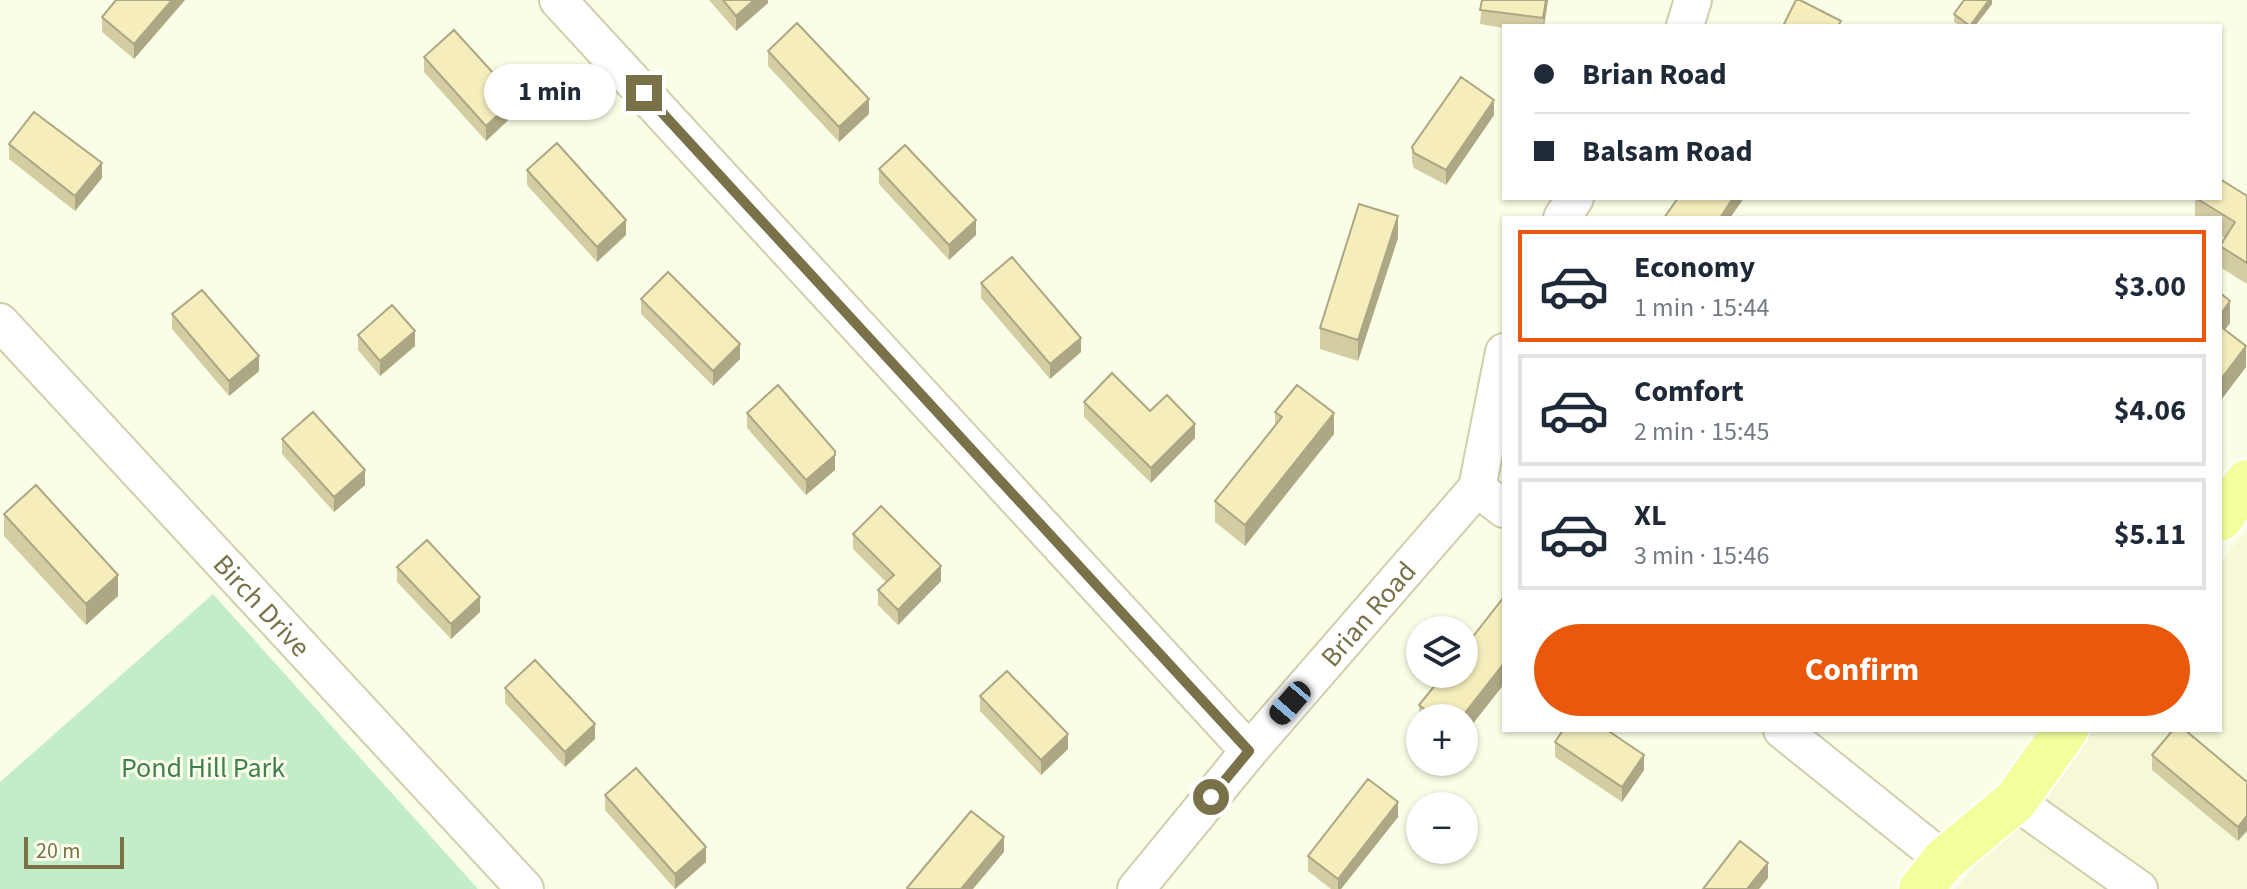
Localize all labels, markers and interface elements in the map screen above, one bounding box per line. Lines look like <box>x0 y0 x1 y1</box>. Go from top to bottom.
text: Brian Road <box>1582 53 1727 96</box>
callout: 1 min <box>484 65 616 121</box>
text: 1 min <box>518 73 582 110</box>
route end <box>626 75 662 111</box>
text: Balsam Road <box>1582 130 1753 173</box>
text: Economy <box>1634 246 1755 289</box>
icon: car <box>1538 250 1610 322</box>
text: $3.00 <box>2114 265 2186 308</box>
text: 1 min · 15:44 <box>1634 289 1769 326</box>
text: Comfort <box>1634 370 1744 413</box>
icon: car <box>1538 374 1610 446</box>
text: $4.06 <box>2114 389 2186 432</box>
text: 2 min · 15:45 <box>1634 413 1769 450</box>
text: XL <box>1634 494 1667 537</box>
icon: car <box>1538 498 1610 570</box>
text: $5.11 <box>2114 513 2186 556</box>
text: 3 min · 15:46 <box>1634 537 1769 574</box>
street label: Birch Drive <box>204 546 319 666</box>
street label: Brian Road <box>1312 553 1426 676</box>
map controls <box>1406 616 1478 864</box>
button: layers <box>1406 616 1478 688</box>
button: Confirm <box>1534 624 2190 716</box>
car <box>1265 677 1315 729</box>
button: + <box>1406 704 1478 776</box>
park label: Pond Hill Park <box>121 748 285 788</box>
route start <box>1193 779 1229 815</box>
button: − <box>1406 792 1478 864</box>
scale bar <box>24 833 124 869</box>
text: 20 m <box>36 835 81 867</box>

